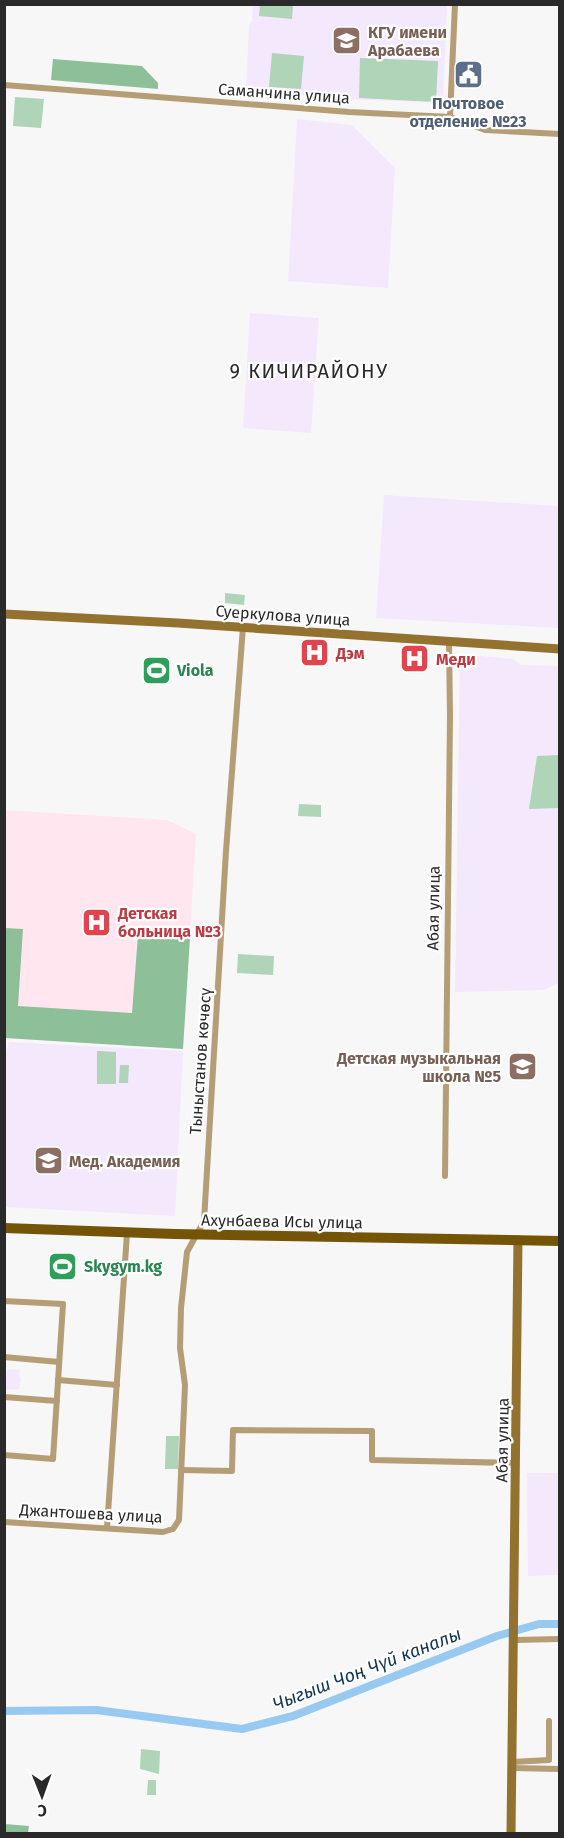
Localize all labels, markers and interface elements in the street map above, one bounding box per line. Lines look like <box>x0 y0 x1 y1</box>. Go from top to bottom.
place label: КГУ имени Арабаева <box>367 23 447 60</box>
school or university icon: КГУ имени Арабаева <box>331 25 363 57</box>
public building icon: Почтовое отделение №23 <box>452 59 484 91</box>
street label: Саманчина улица <box>218 79 350 108</box>
place label: Почтовое отделение №23 <box>409 94 527 131</box>
district label: 9 КИЧИРАЙОНУ <box>230 359 388 383</box>
street label: Суеркулова улица <box>215 601 351 630</box>
hospital icon: Дэм <box>299 637 331 669</box>
hospital icon: Меди <box>399 643 431 675</box>
place label: Дэм <box>335 644 365 663</box>
place label: Меди <box>436 650 476 669</box>
sports icon: Viola <box>140 654 172 686</box>
place label: Viola <box>176 661 214 680</box>
street label: Абая улица <box>423 866 444 950</box>
place label: Детская больница №3 <box>117 904 221 941</box>
hospital icon: Детская больница №3 <box>81 906 113 938</box>
street label: Тыныстанов көчөсү <box>186 987 215 1135</box>
place label: Детская музыкальная школа №5 <box>336 1049 501 1086</box>
school or university icon: Детская музыкальная школа №5 <box>506 1051 538 1083</box>
school or university icon: Мед. Академия <box>32 1145 64 1177</box>
place label: Мед. Академия <box>69 1152 181 1171</box>
street label: Ахунбаева Исы улица <box>201 1211 363 1232</box>
sports icon: Skygym.kg <box>47 1250 79 1282</box>
place label: Skygym.kg <box>84 1257 162 1276</box>
street label: Абая улица <box>492 1398 513 1482</box>
street label: Джантошева улица <box>18 1500 163 1527</box>
water label: Чыгыш Чоң Чүй каналы <box>270 1623 464 1715</box>
north arrow <box>12 1766 72 1826</box>
text: С <box>37 1801 47 1820</box>

